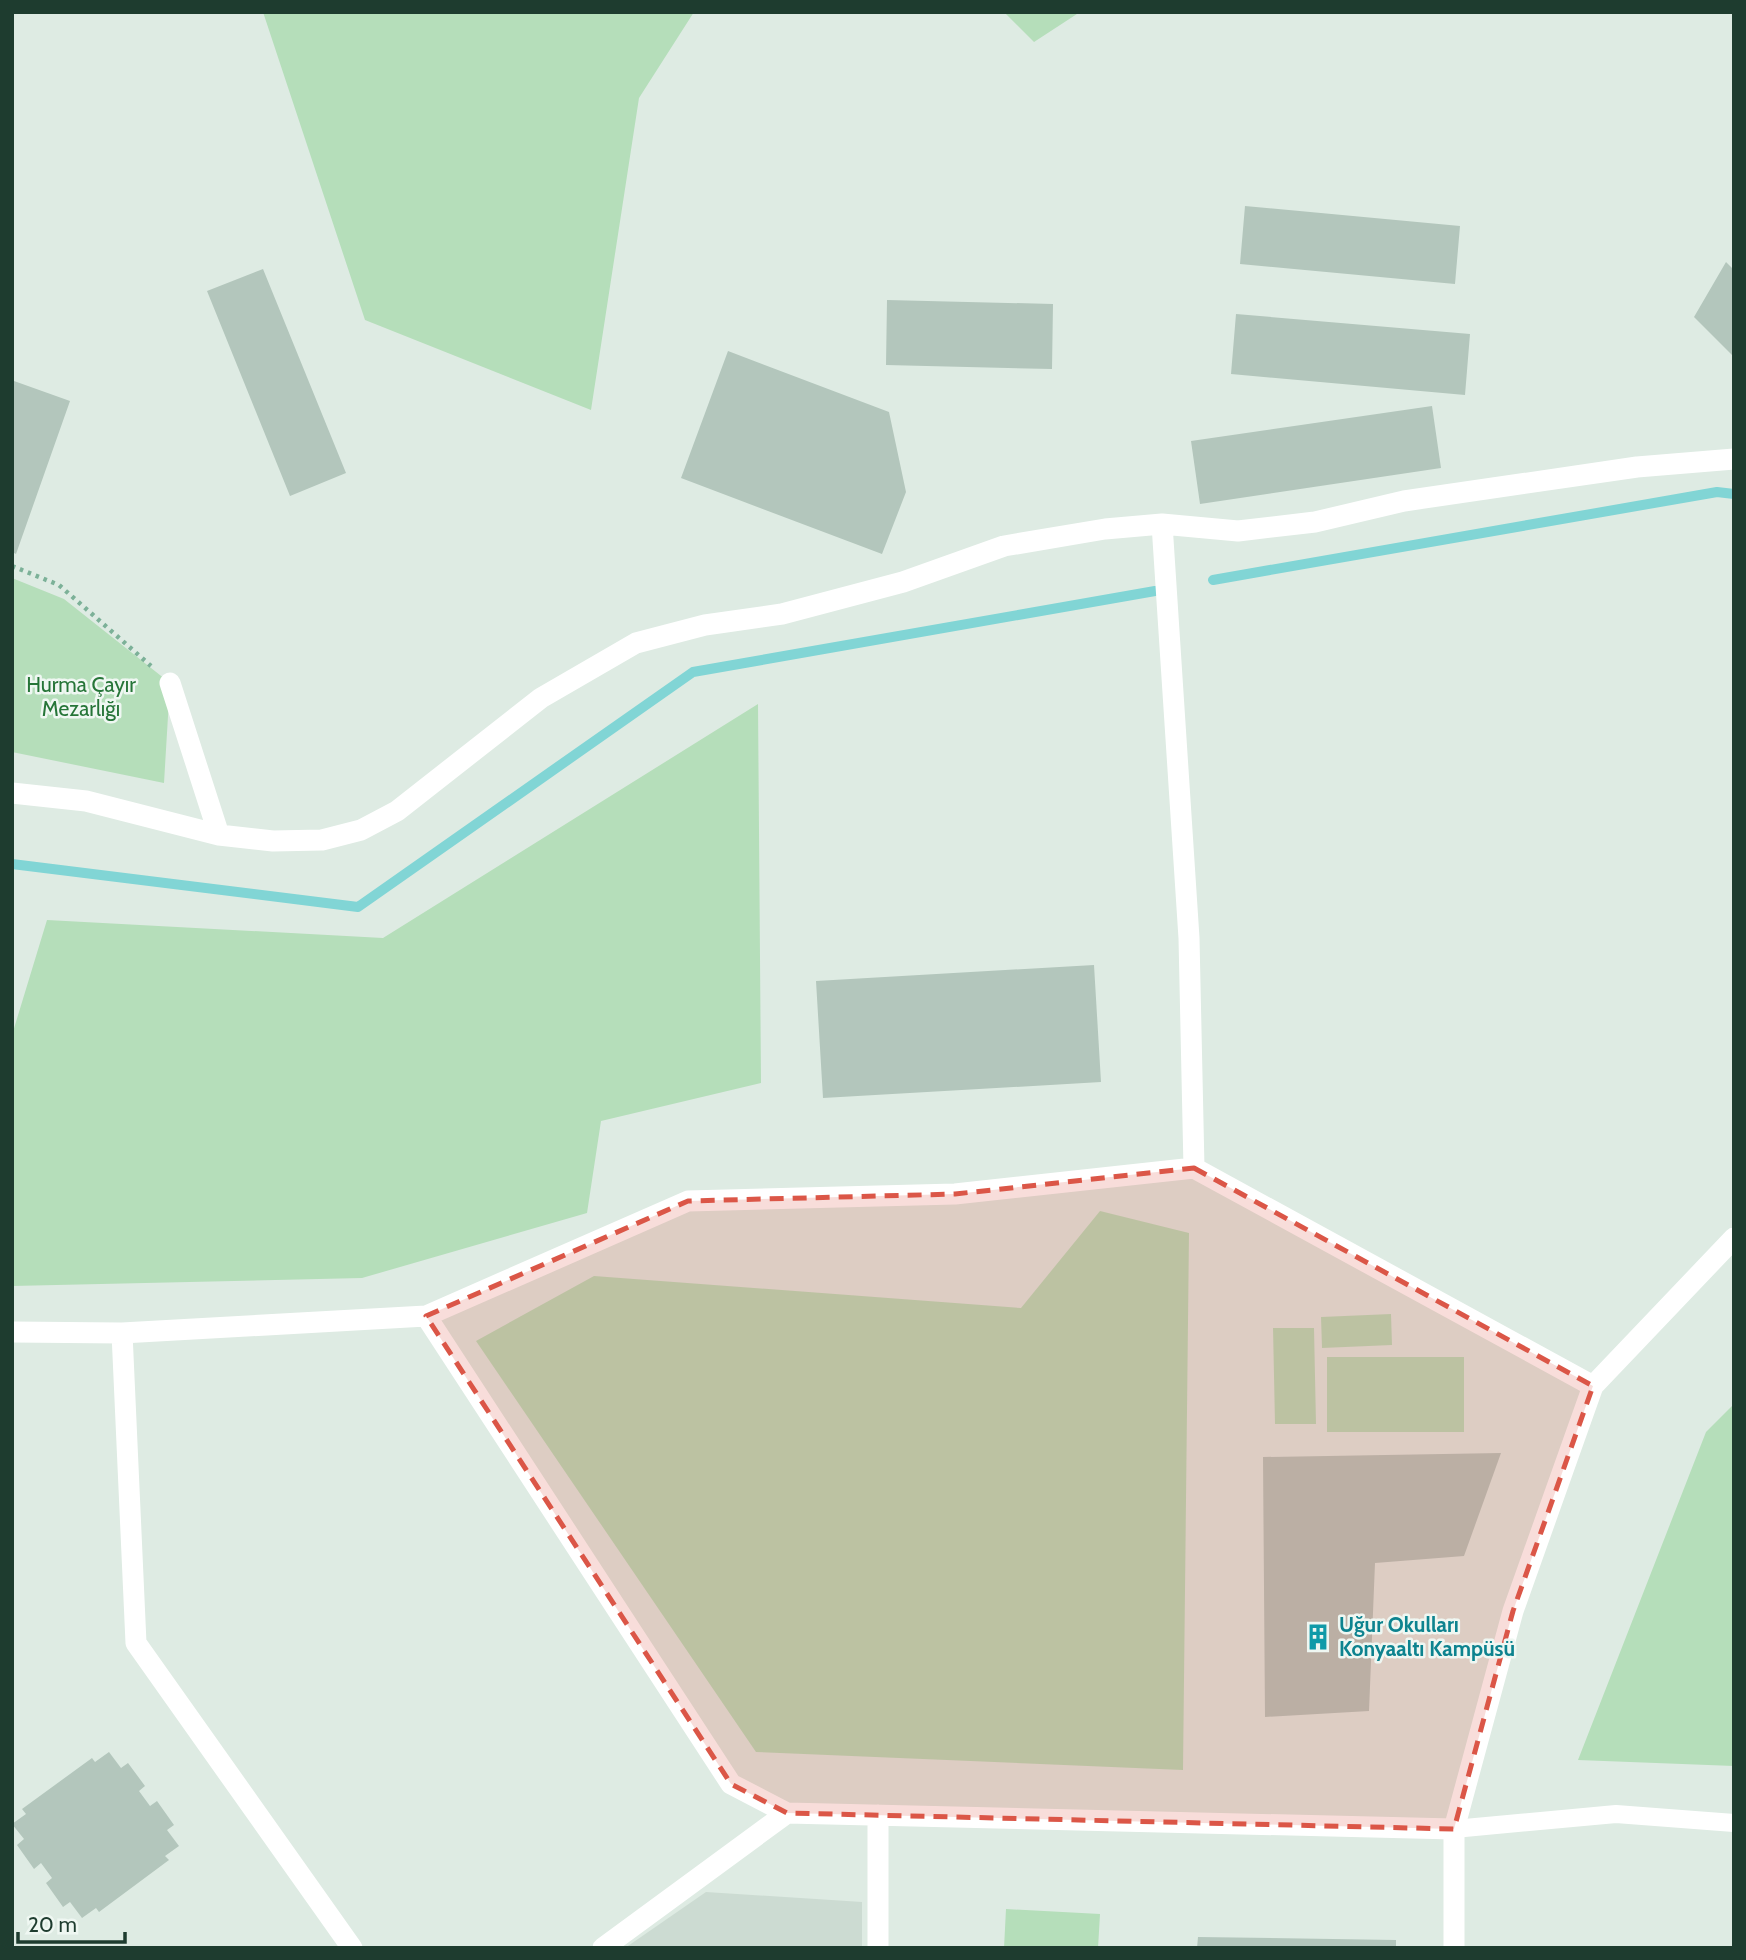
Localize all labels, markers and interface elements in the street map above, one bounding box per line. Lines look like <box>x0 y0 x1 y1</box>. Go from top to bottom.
park label: Hurma Çayır Mezarlığı <box>26 672 136 721</box>
place label: Uğur Okulları Konyaaltı Kampüsü <box>1339 1612 1515 1661</box>
building icon: Uğur Okulları Konyaaltı Kampüsü <box>1303 1622 1333 1652</box>
scale bar <box>18 1900 124 1944</box>
text: 20 m <box>28 1912 77 1937</box>

